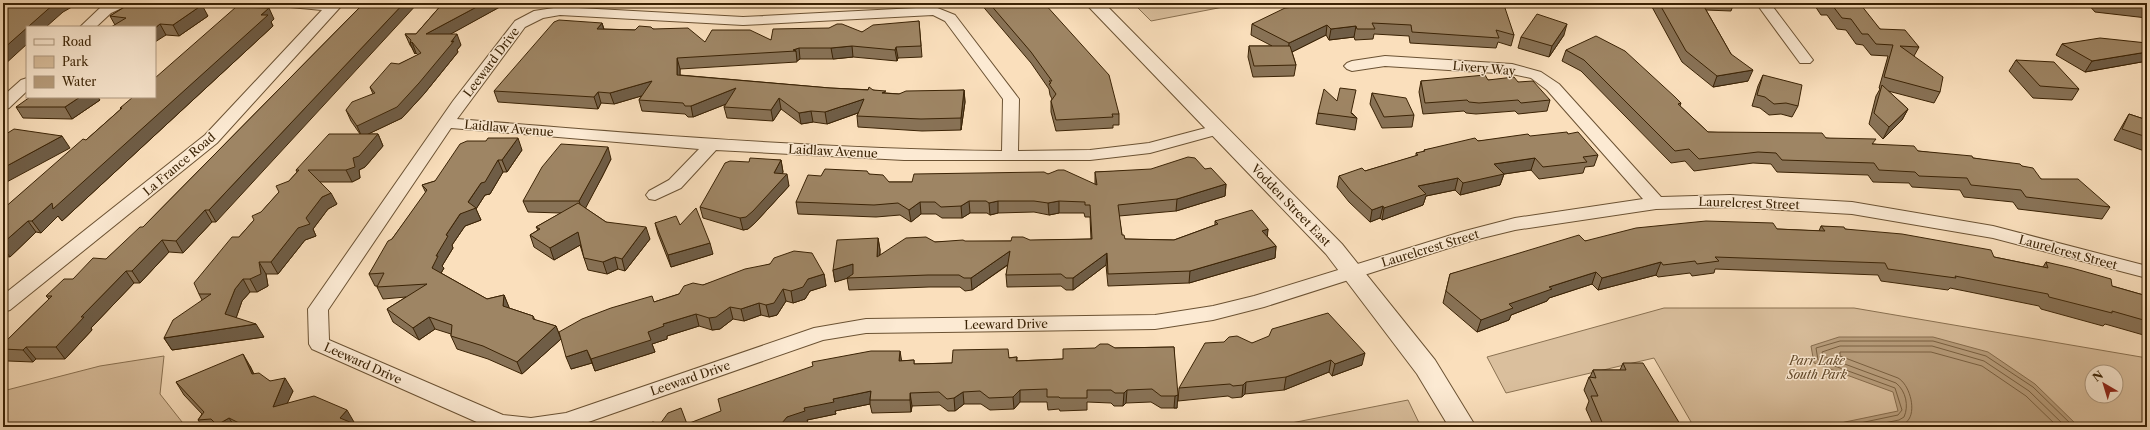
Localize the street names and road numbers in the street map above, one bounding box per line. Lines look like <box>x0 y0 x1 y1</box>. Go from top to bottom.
street label: Leeward Drive <box>460 24 522 100</box>
street label: Livery Way <box>1452 58 1516 78</box>
street label: Laidlaw Avenue <box>464 117 555 139</box>
street label: La France Road <box>140 129 219 199</box>
street label: Laidlaw Avenue <box>788 141 878 161</box>
street label: Vodden Street East <box>1247 160 1335 250</box>
street label: Laurelcrest Street <box>1698 194 1801 212</box>
street label: Laurelcrest Street <box>1379 226 1481 270</box>
street label: Laurelcrest Street <box>2017 232 2120 273</box>
street label: Leeward Drive <box>964 316 1048 332</box>
street label: Leeward Drive <box>322 339 404 387</box>
street label: Leeward Drive <box>648 357 732 399</box>

